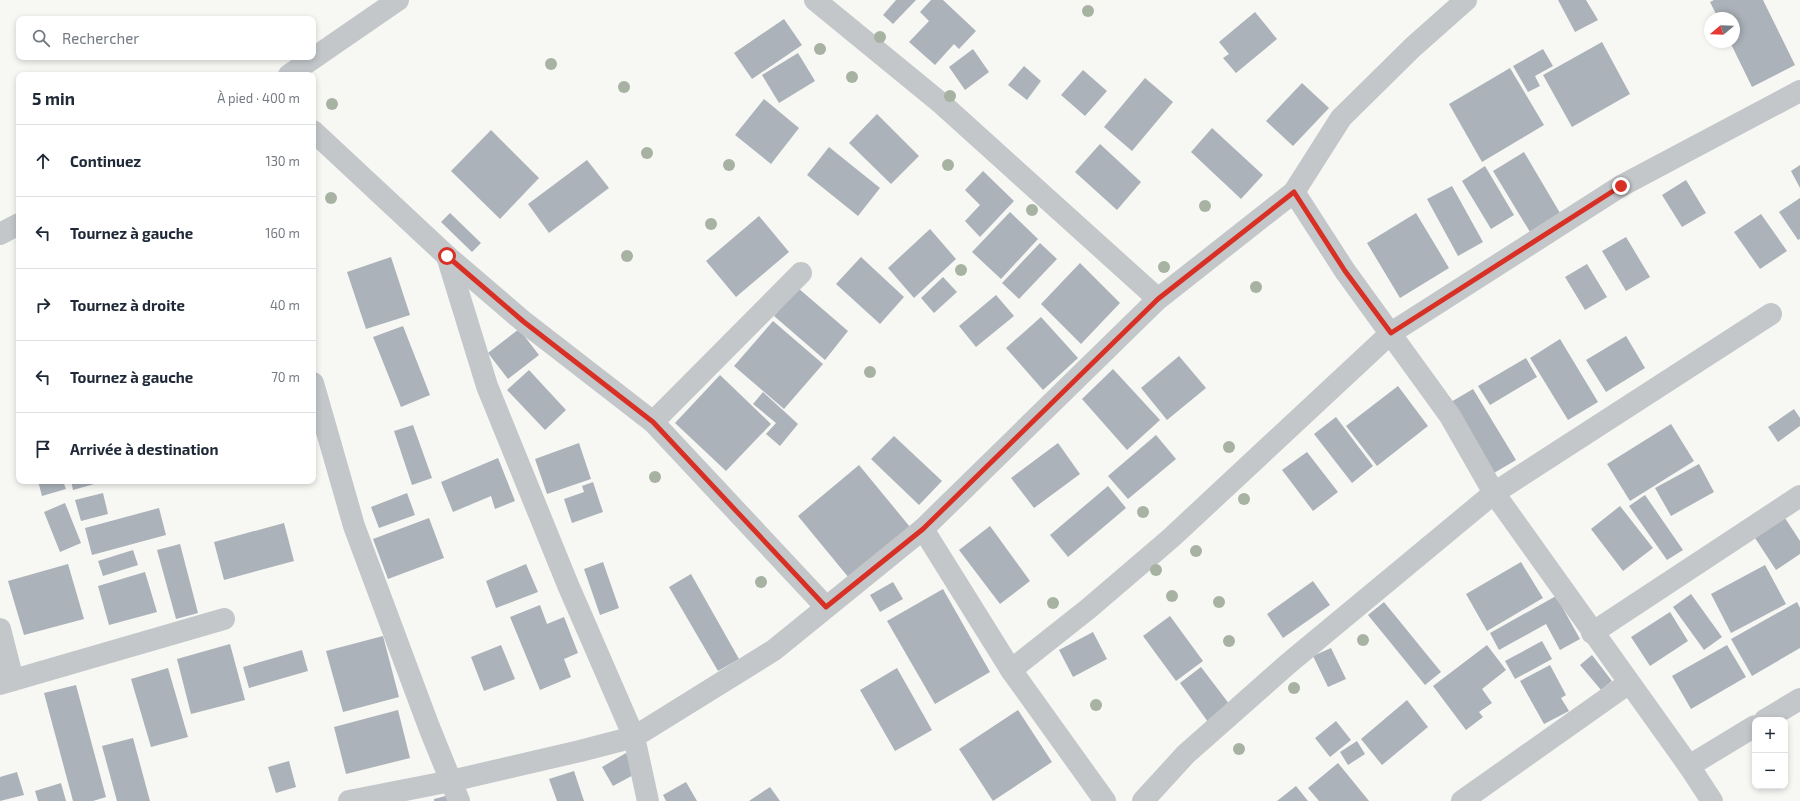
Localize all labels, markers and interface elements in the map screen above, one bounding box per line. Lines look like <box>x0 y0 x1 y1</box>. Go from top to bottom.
north arrow <box>1704 12 1740 48</box>
search box <box>16 16 316 60</box>
icon: search <box>30 27 52 49</box>
text: Rechercher <box>62 29 139 47</box>
text: 5 min <box>32 88 75 108</box>
text: À pied · 400 m <box>217 90 300 106</box>
icon: ahead <box>32 150 54 172</box>
text: Continuez <box>70 152 141 170</box>
text: 130 m <box>265 153 300 169</box>
route end <box>1612 177 1630 195</box>
icon: left <box>32 222 54 244</box>
text: Tournez à gauche <box>70 224 193 242</box>
text: 160 m <box>265 225 300 241</box>
route start <box>438 247 456 265</box>
icon: right <box>32 294 54 316</box>
text: Tournez à droite <box>70 296 185 314</box>
text: 40 m <box>270 297 300 313</box>
icon: left <box>32 366 54 388</box>
text: Tournez à gauche <box>70 368 193 386</box>
text: 70 m <box>271 369 300 385</box>
icon: arrive <box>32 438 54 460</box>
text: Arrivée à destination <box>70 440 218 458</box>
map controls <box>1752 717 1788 789</box>
button: + <box>1752 717 1788 753</box>
button: − <box>1752 753 1788 789</box>

